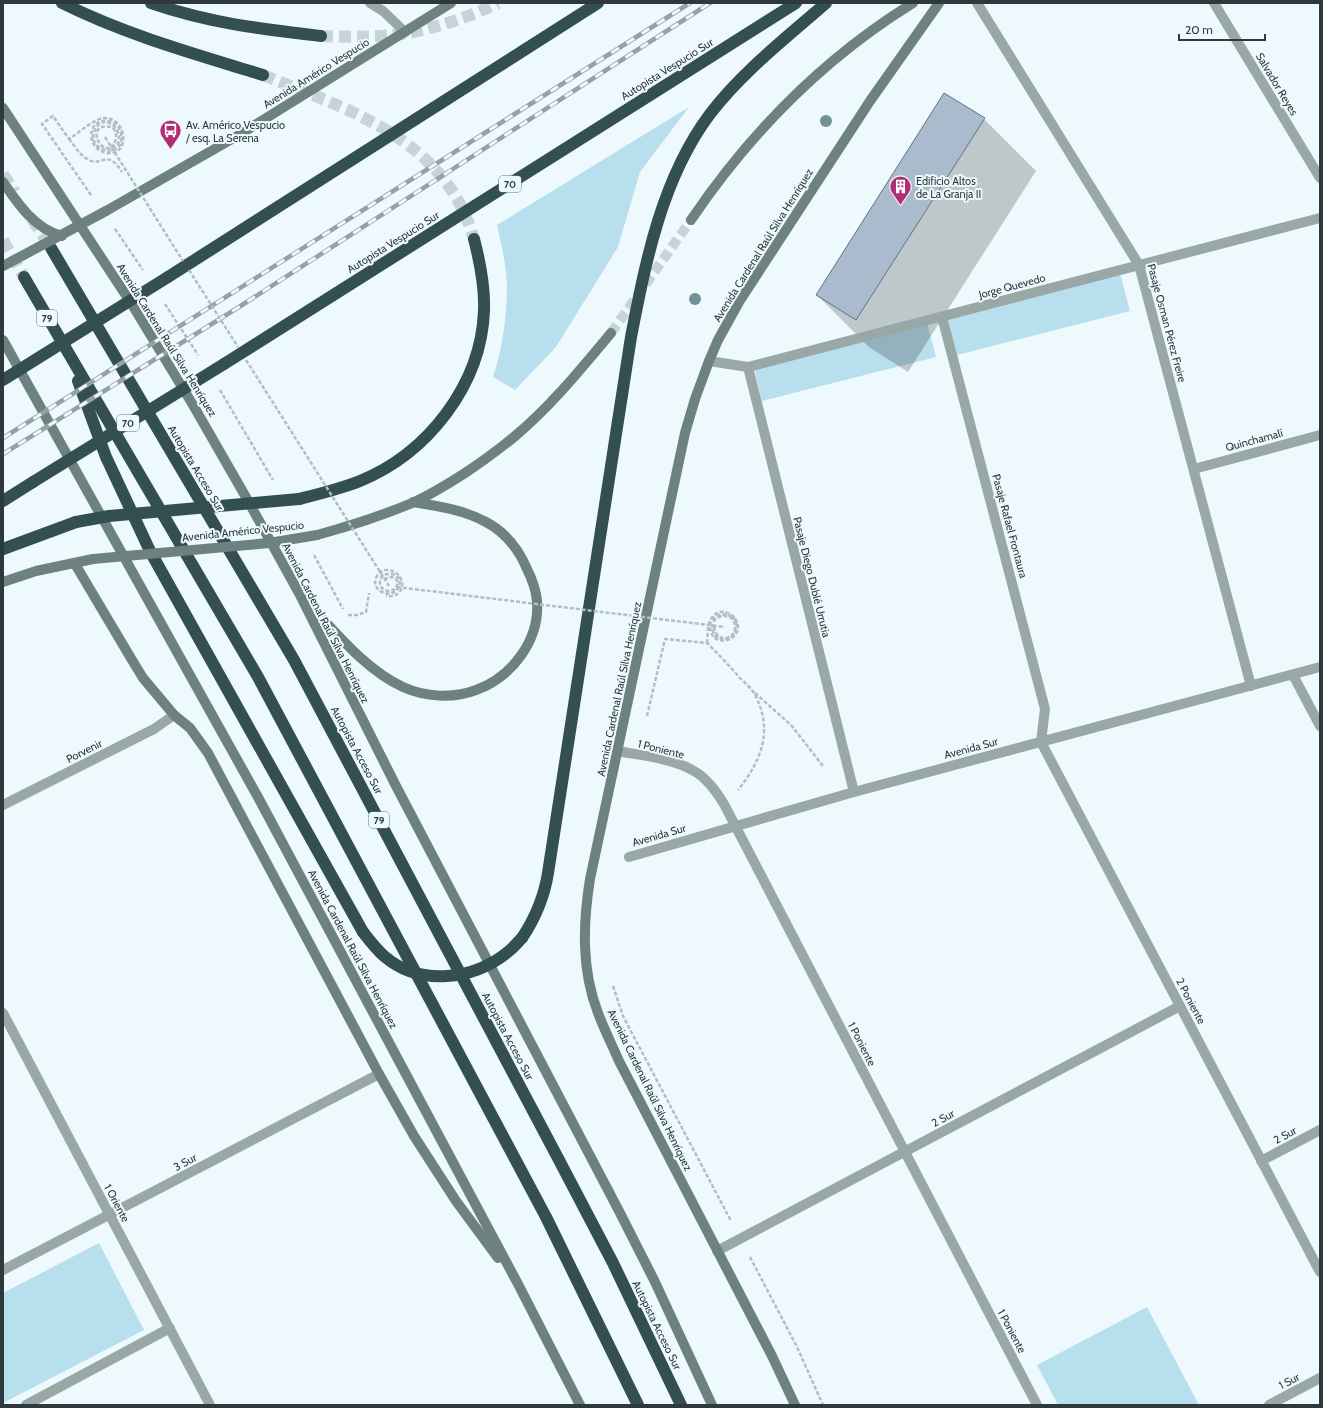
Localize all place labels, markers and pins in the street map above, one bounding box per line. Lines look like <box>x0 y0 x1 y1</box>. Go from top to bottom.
bus stop icon: Av. Américo Vespucio / esq. La Serena <box>157 118 183 151</box>
place label: Av. Américo Vespucio / esq. La Serena <box>185 118 285 145</box>
building icon: Edificio Altos de La Granja II <box>887 174 913 207</box>
place label: Edificio Altos de La Granja II <box>916 174 981 201</box>

